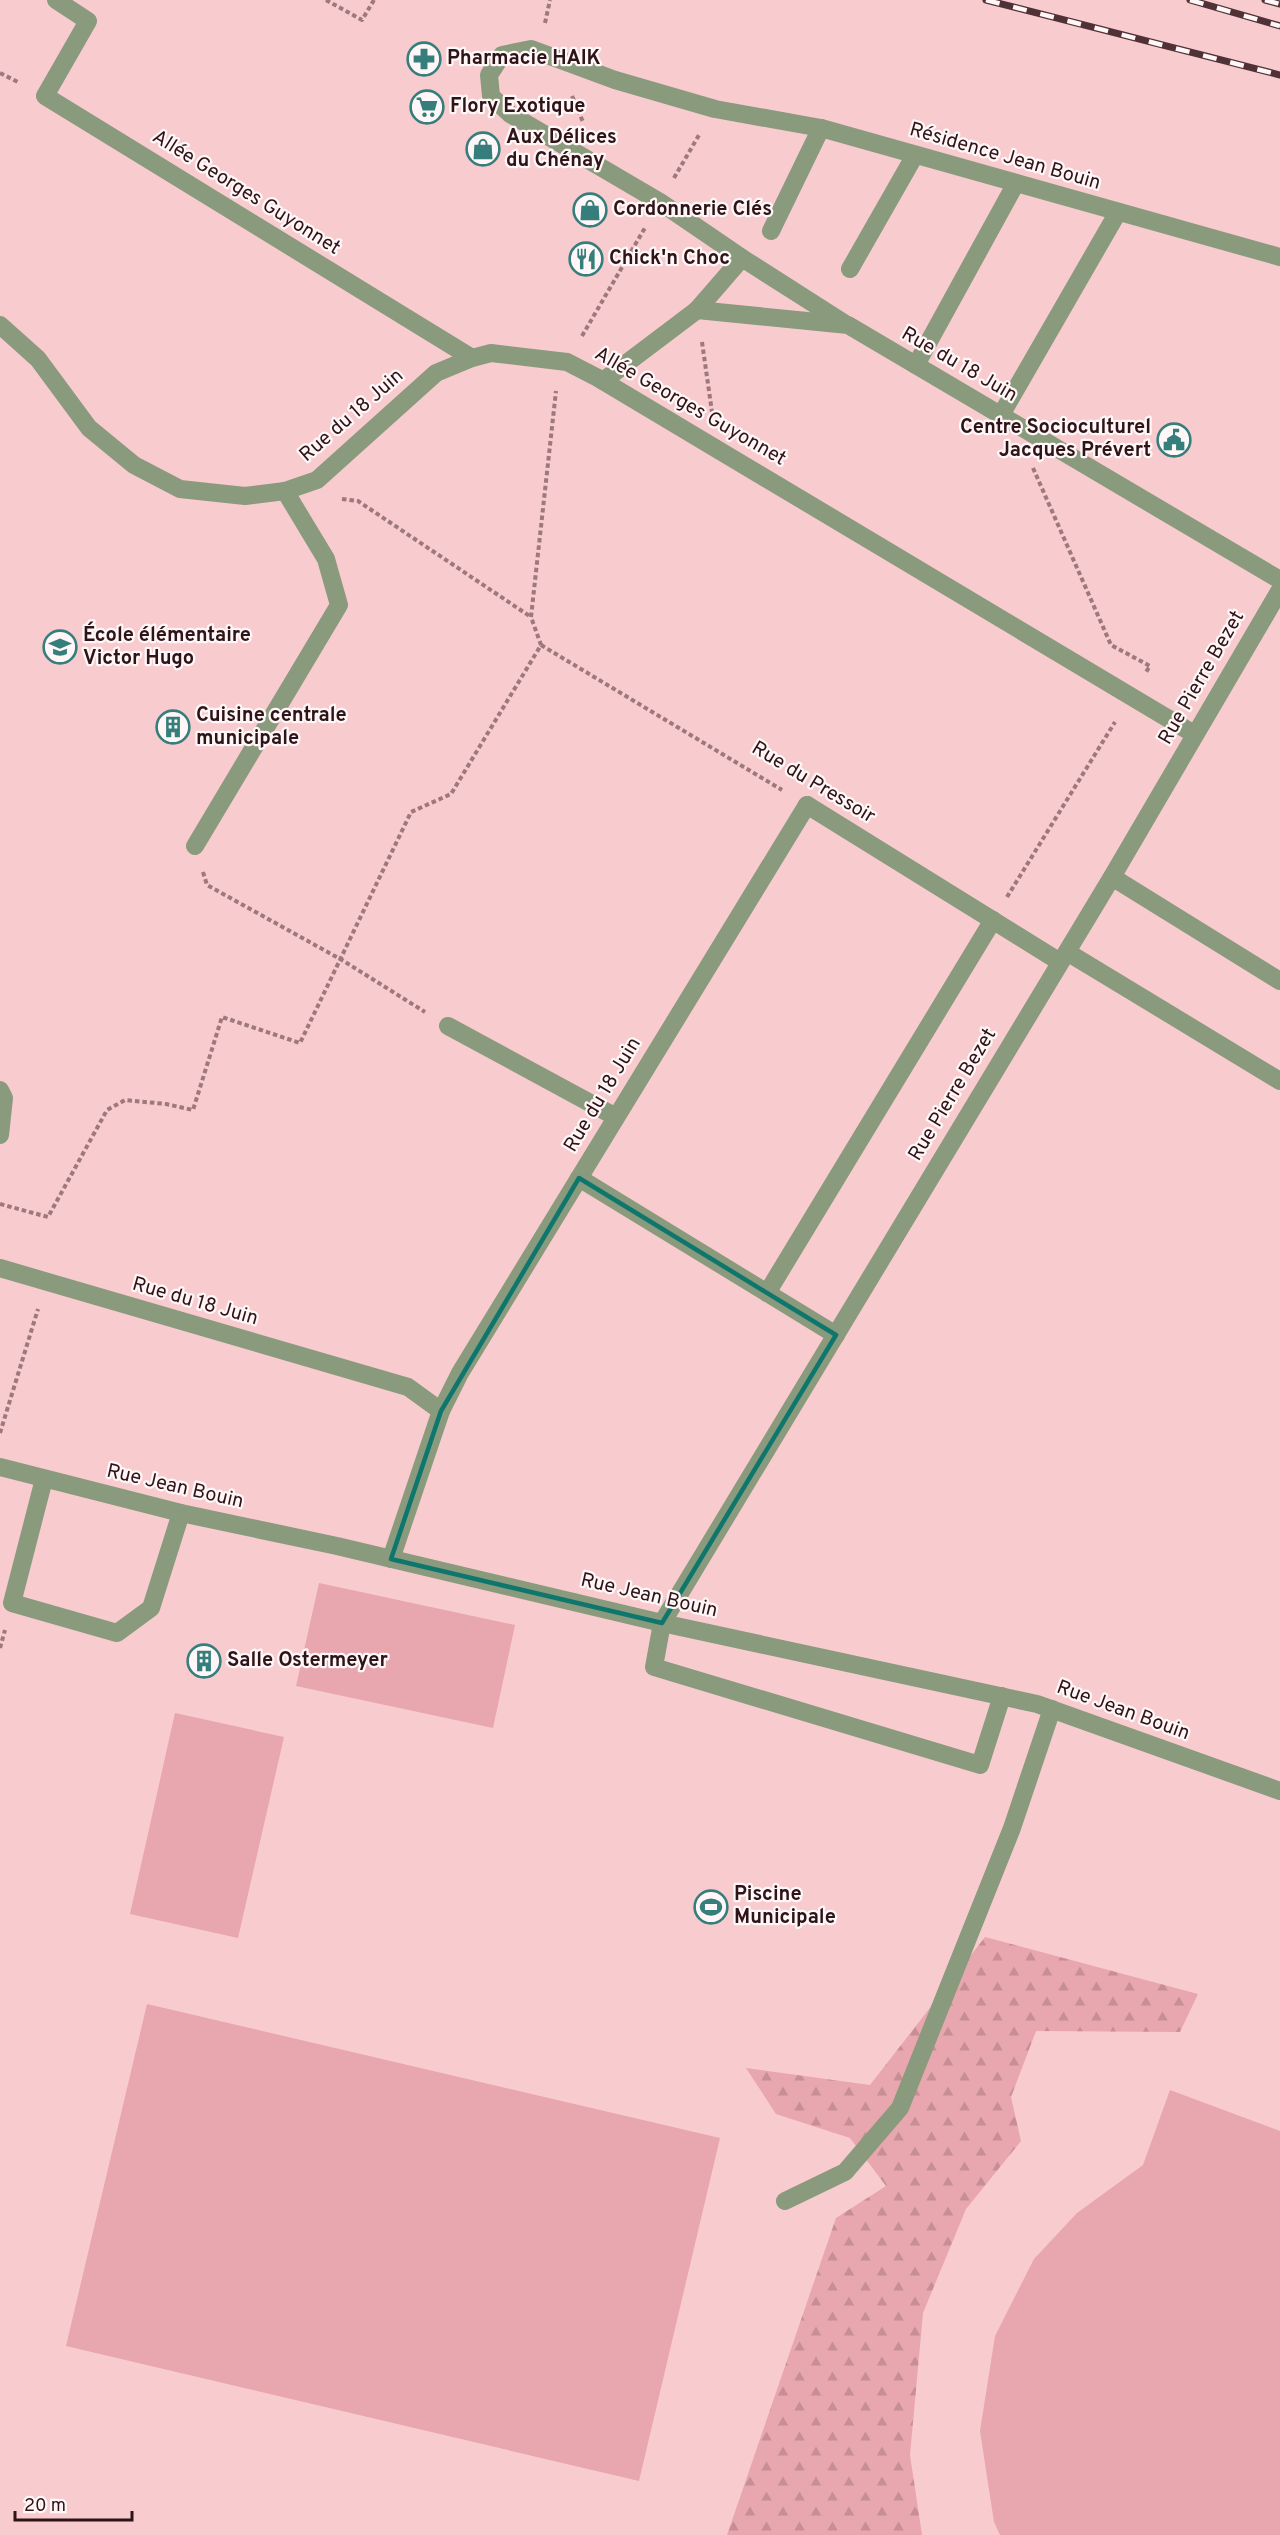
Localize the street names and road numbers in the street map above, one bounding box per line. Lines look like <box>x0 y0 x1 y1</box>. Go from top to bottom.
street label: Résidence Jean Bouin <box>906 117 1104 197</box>
street label: Allée Georges Guyonnet <box>147 124 345 262</box>
street label: Rue du 18 Juin <box>896 321 1022 409</box>
street label: Allée Georges Guyonnet <box>589 341 791 473</box>
street label: Rue du 18 Juin <box>295 364 409 468</box>
street label: Rue Pierre Bezet <box>1153 606 1251 750</box>
street label: Rue du Pressoir <box>746 736 880 830</box>
street label: Rue Pierre Bezet <box>903 1024 1003 1166</box>
street label: Rue du 18 Juin <box>558 1033 648 1157</box>
street label: Rue du 18 Juin <box>129 1272 261 1332</box>
street label: Rue Jean Bouin <box>104 1459 246 1515</box>
street label: Rue Jean Bouin <box>578 1568 720 1624</box>
street label: Rue Jean Bouin <box>1053 1675 1193 1747</box>

